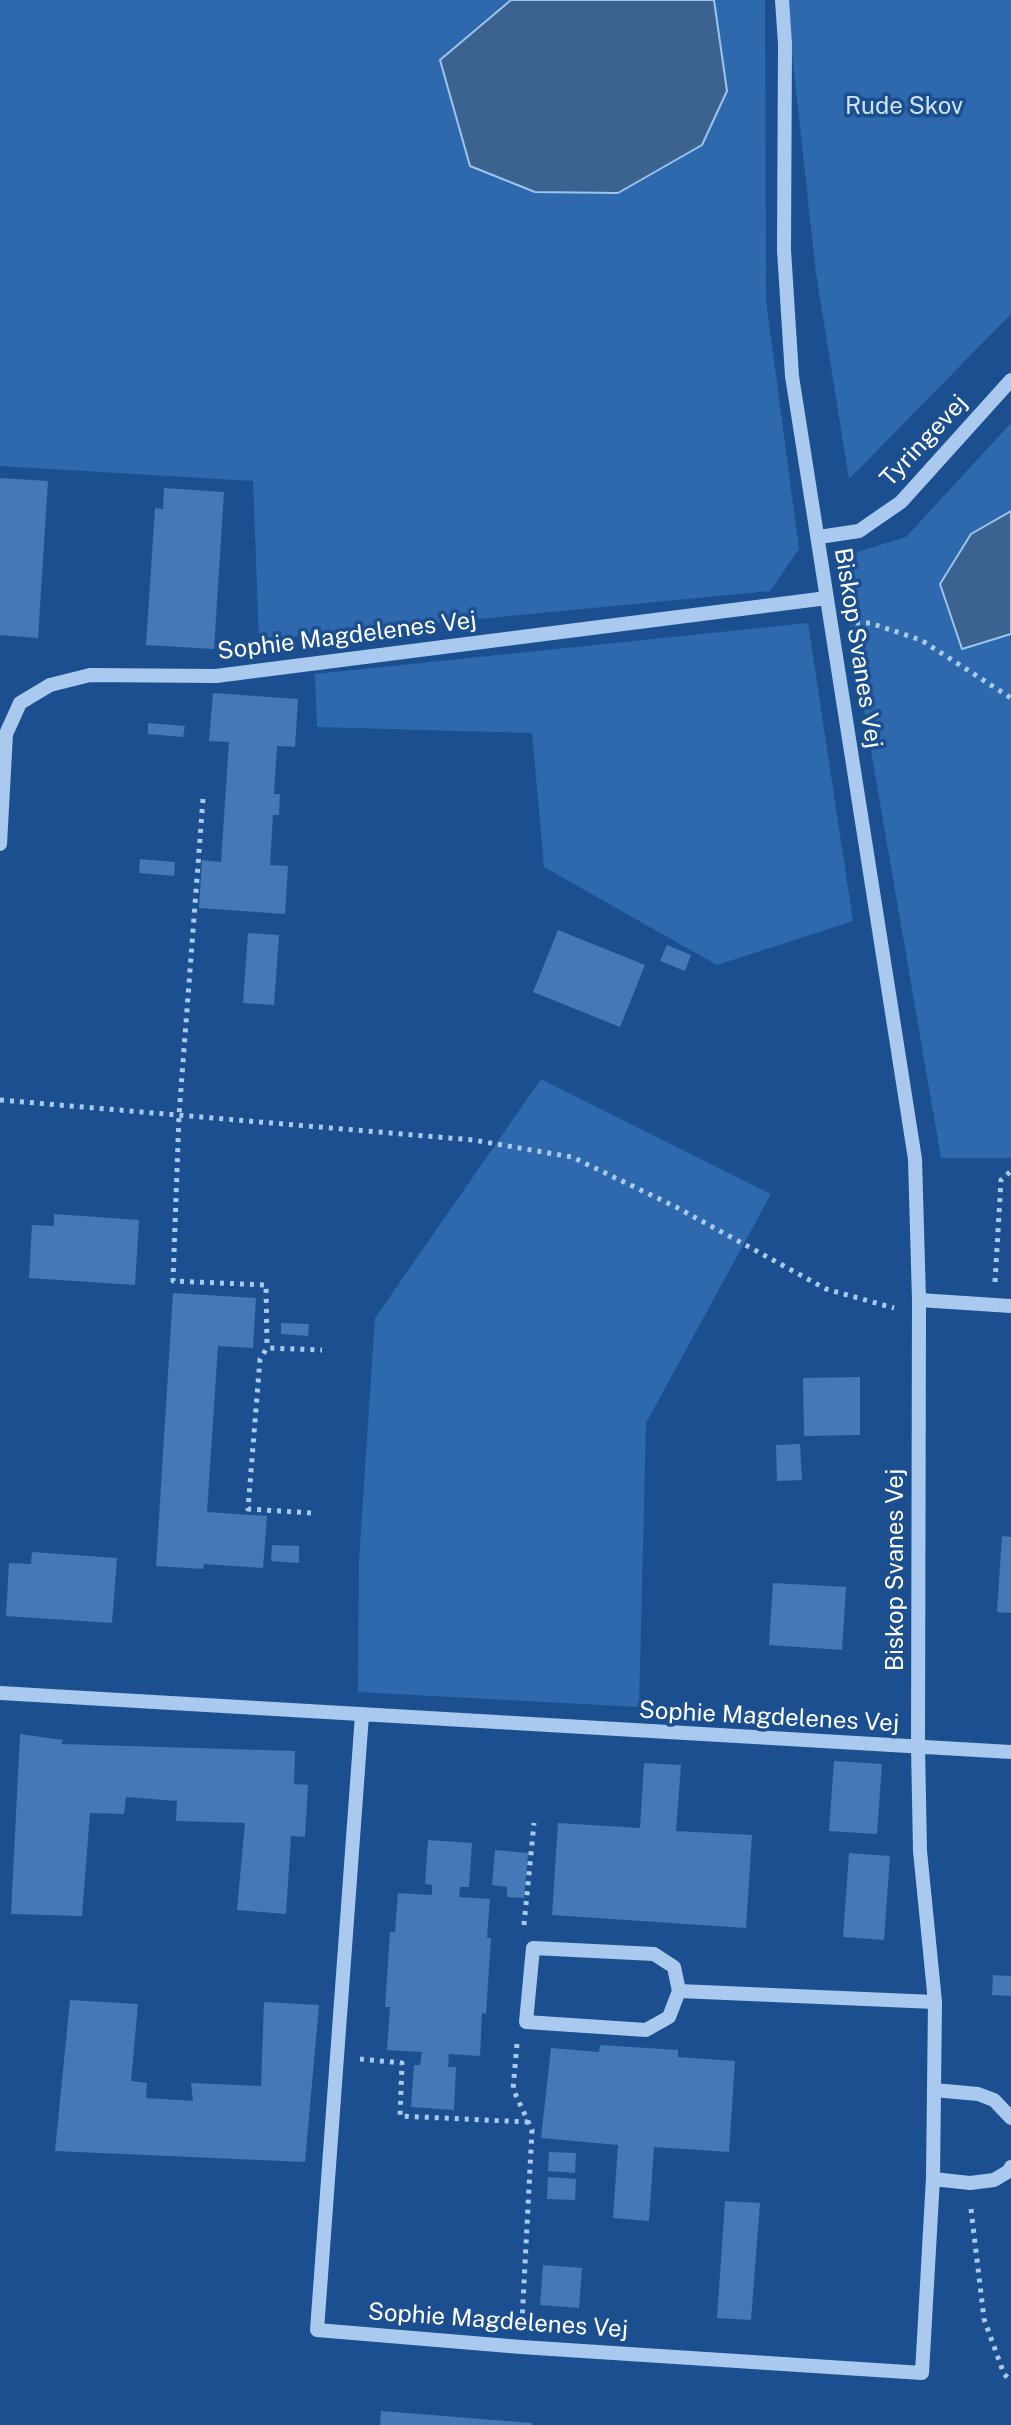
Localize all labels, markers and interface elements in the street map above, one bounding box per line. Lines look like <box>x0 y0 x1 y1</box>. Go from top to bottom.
park label: Rude Skov <box>845 93 963 121</box>
street label: Tyringevej <box>874 389 974 493</box>
street label: Biskop Svanes Vej <box>828 546 888 750</box>
street label: Sophie Magdelenes Vej <box>216 606 478 666</box>
street label: Biskop Svanes Vej <box>882 1469 910 1671</box>
street label: Sophie Magdelenes Vej <box>638 1696 900 1738</box>
street label: Sophie Magdelenes Vej <box>367 2298 629 2344</box>

